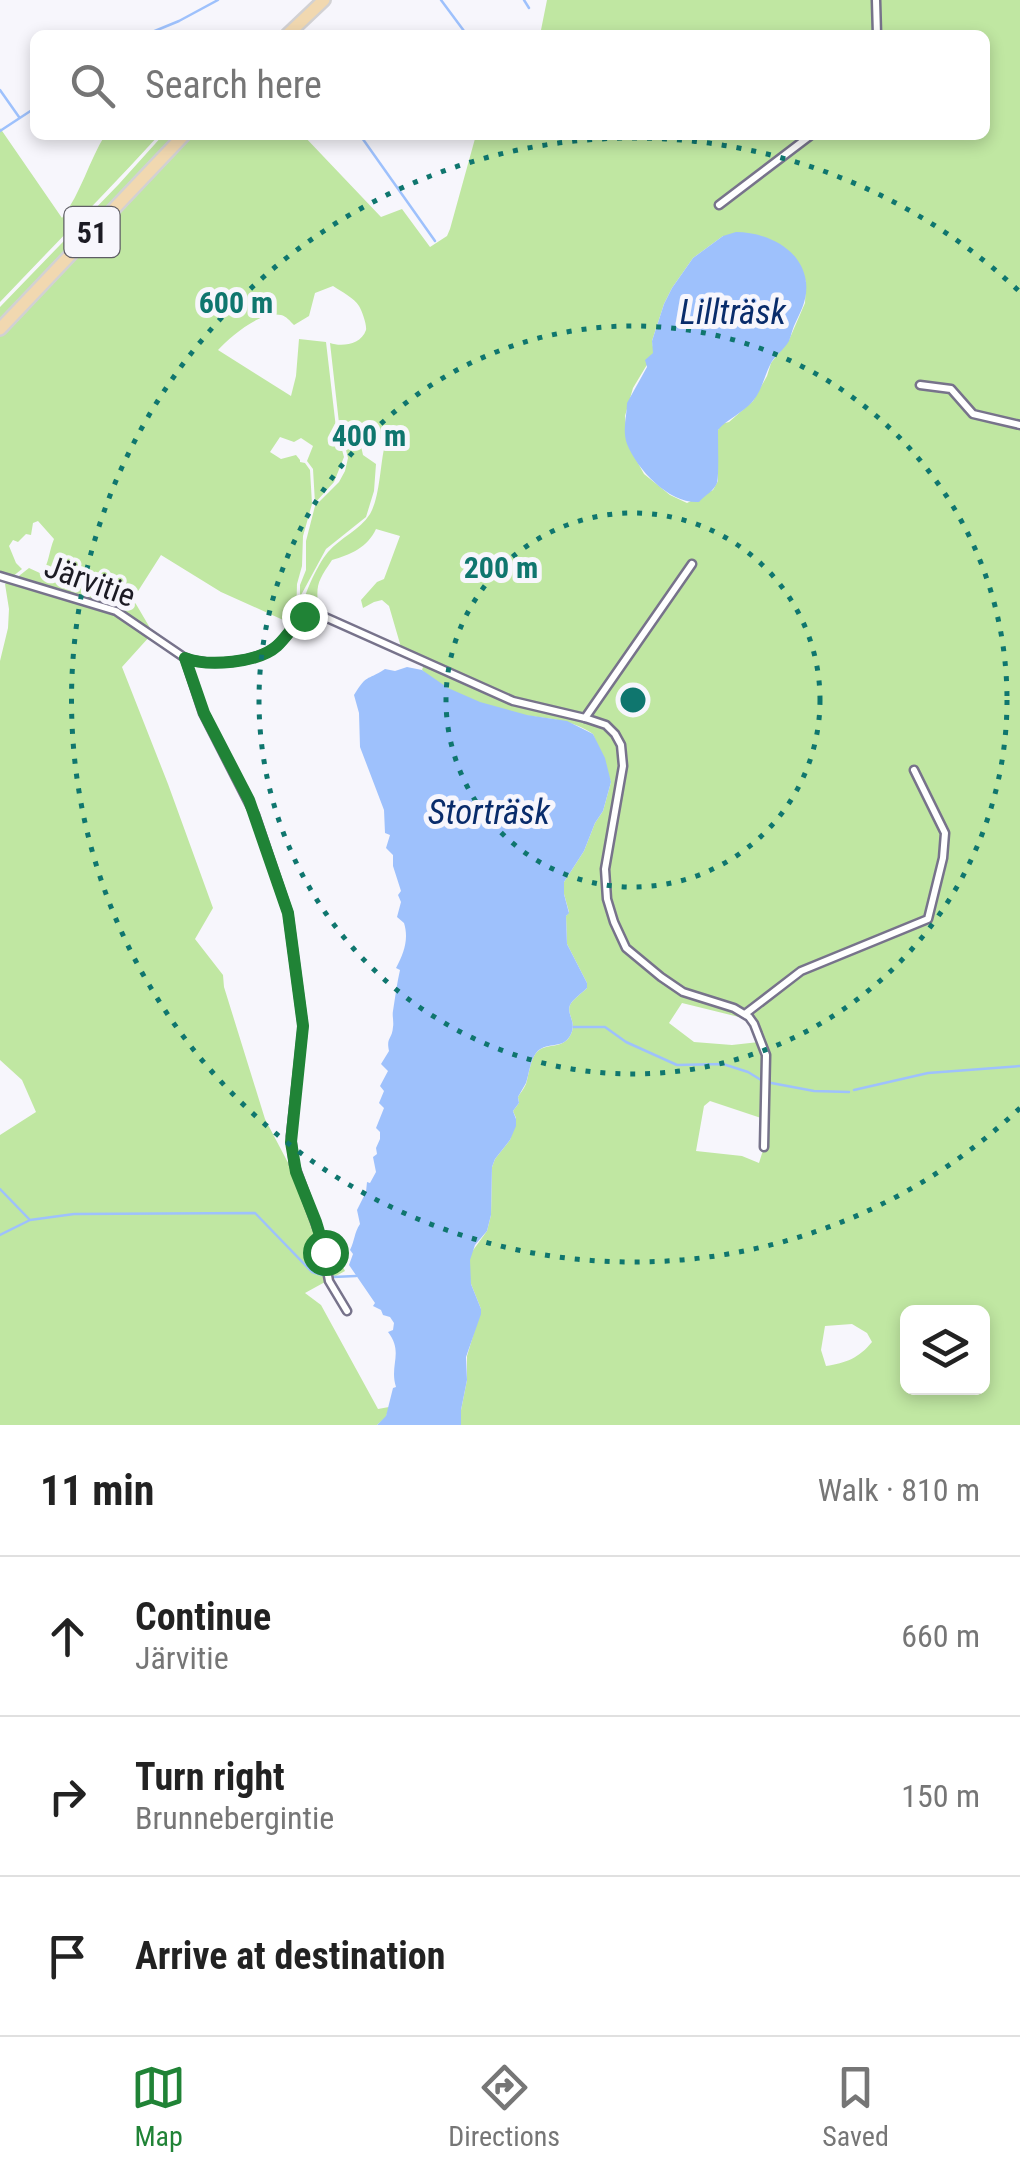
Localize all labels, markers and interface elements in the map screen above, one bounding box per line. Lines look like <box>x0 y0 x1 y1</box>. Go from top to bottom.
search box <box>30 30 990 140</box>
icon: search <box>65 58 120 113</box>
text: Search here <box>145 63 322 107</box>
road number: 51 <box>64 207 120 257</box>
text: 600 m <box>199 285 273 320</box>
water label: Lillträsk <box>680 292 787 333</box>
text: 400 m <box>332 418 406 453</box>
street label: Järvitie <box>39 547 141 615</box>
text: 200 m <box>464 550 538 585</box>
route end <box>282 594 328 640</box>
centre of rings <box>615 682 651 718</box>
water label: Storträsk <box>428 792 551 833</box>
route start <box>303 1230 349 1276</box>
map controls <box>900 1305 990 1395</box>
button: layers <box>900 1305 990 1395</box>
text: 11 min <box>40 1466 155 1515</box>
text: Walk · 810 m <box>818 1471 980 1509</box>
text: Continue <box>135 1595 271 1639</box>
icon: ahead <box>40 1609 95 1664</box>
text: 660 m <box>901 1617 980 1655</box>
text: Järvitie <box>135 1639 229 1677</box>
text: Turn right <box>135 1755 285 1799</box>
icon: right <box>40 1769 95 1824</box>
text: 150 m <box>901 1777 980 1815</box>
text: Brunnebergintie <box>135 1799 334 1837</box>
icon: arrive <box>40 1929 95 1984</box>
text: Arrive at destination <box>135 1934 445 1978</box>
tab: Map <box>131 2060 186 2153</box>
tab: Directions <box>448 2060 560 2153</box>
tab: Saved <box>822 2060 889 2153</box>

